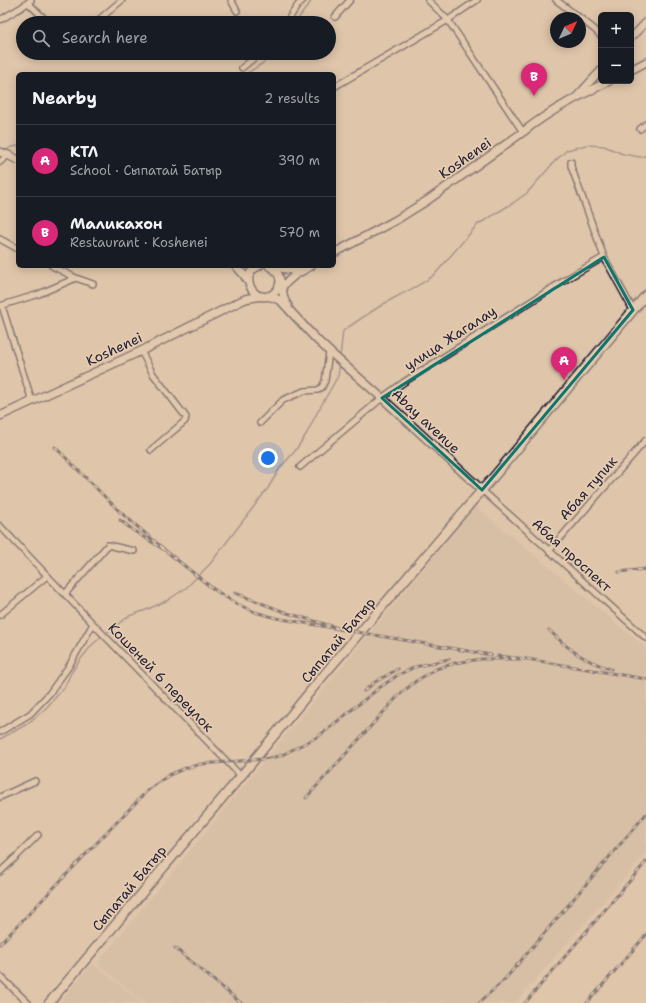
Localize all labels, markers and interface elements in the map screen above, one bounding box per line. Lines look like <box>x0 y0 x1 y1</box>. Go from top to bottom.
north arrow <box>550 12 586 48</box>
map controls <box>598 12 634 84</box>
button: + <box>598 12 634 48</box>
search box <box>16 16 336 60</box>
icon: search <box>30 27 52 49</box>
text: Search here <box>62 28 148 48</box>
button: − <box>598 48 634 84</box>
pin: B <box>521 63 547 96</box>
text: Nearby <box>32 87 97 109</box>
text: 2 results <box>264 90 320 107</box>
street label: Koshenei <box>435 133 495 183</box>
text: КТЛ <box>70 142 98 162</box>
text: A <box>40 152 50 169</box>
text: 390 m <box>278 152 320 169</box>
text: School · Сыпатай Батыр <box>70 162 222 179</box>
text: Маликахон <box>70 214 163 234</box>
text: B <box>41 224 49 241</box>
text: 570 m <box>279 224 320 241</box>
text: Restaurant · Koshenei <box>70 234 208 251</box>
street label: улица Жагалау <box>401 302 499 374</box>
street label: Koshenei <box>83 328 145 370</box>
pin: A <box>551 347 577 380</box>
street label: Abay avenue <box>388 385 464 457</box>
your location <box>258 448 278 468</box>
street label: Абая тупик <box>555 452 621 524</box>
street label: Абая проспект <box>528 514 616 596</box>
street label: Сыпатай Батыр <box>297 593 379 686</box>
street label: Кошеней 6 переулок <box>104 619 218 736</box>
street label: Сыпатай Батыр <box>88 841 170 934</box>

